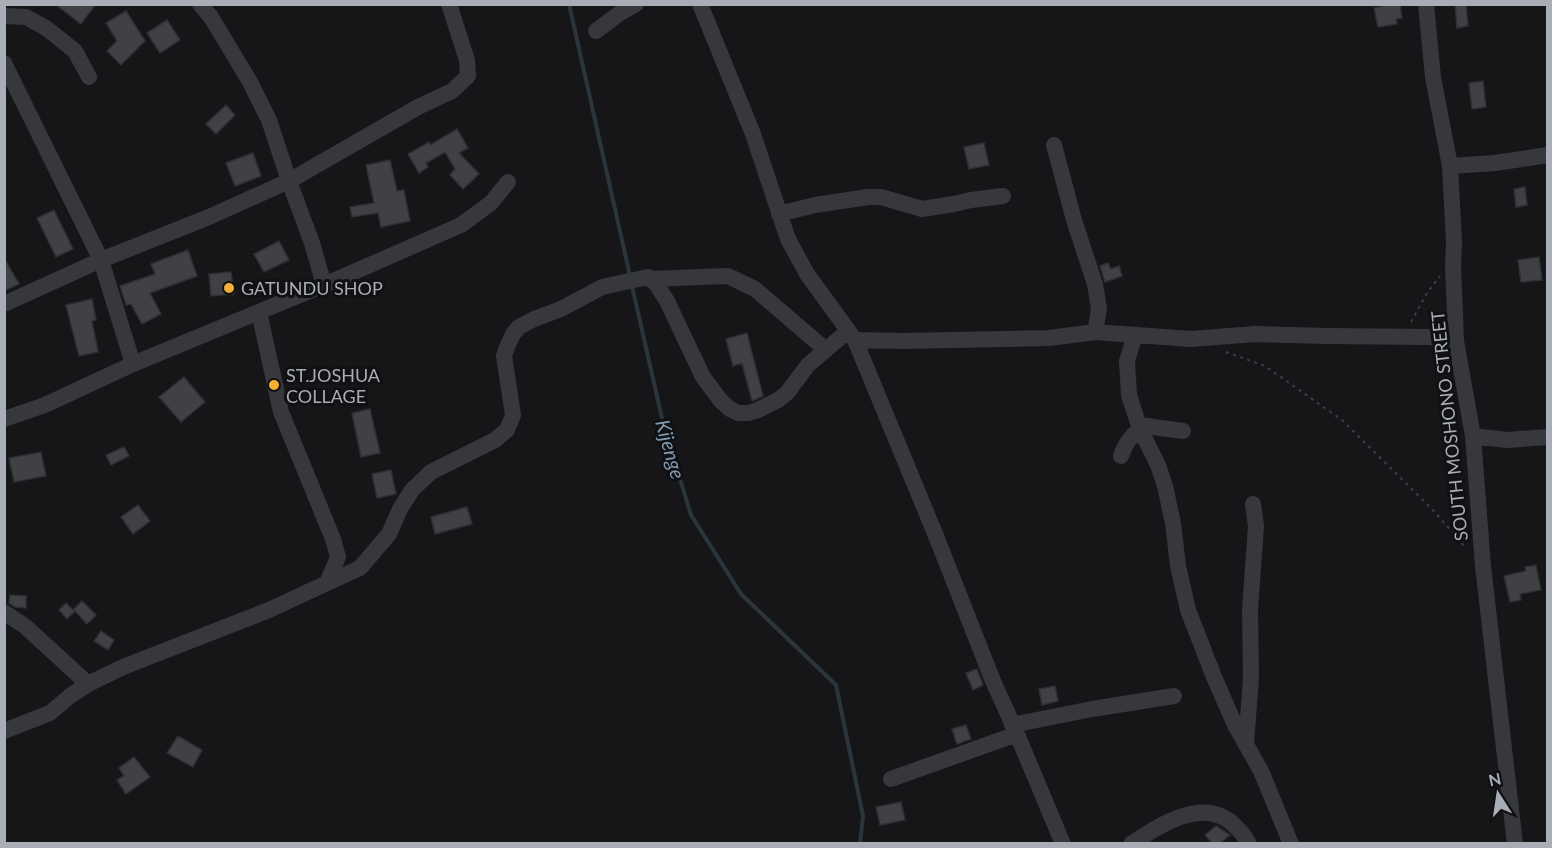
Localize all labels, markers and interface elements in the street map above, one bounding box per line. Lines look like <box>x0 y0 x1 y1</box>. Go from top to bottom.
place label: GATUNDU SHOP <box>241 277 383 299</box>
marker: GATUNDU SHOP <box>222 281 236 295</box>
street label: SOUTH MOSHONO STREET <box>1426 309 1472 542</box>
place label: ST.JOSHUA COLLAGE <box>286 364 381 407</box>
marker: ST.JOSHUA COLLAGE <box>267 378 281 392</box>
water label: Kijenge <box>651 417 691 481</box>
north arrow <box>1468 764 1528 824</box>
text: N <box>1487 768 1503 789</box>

